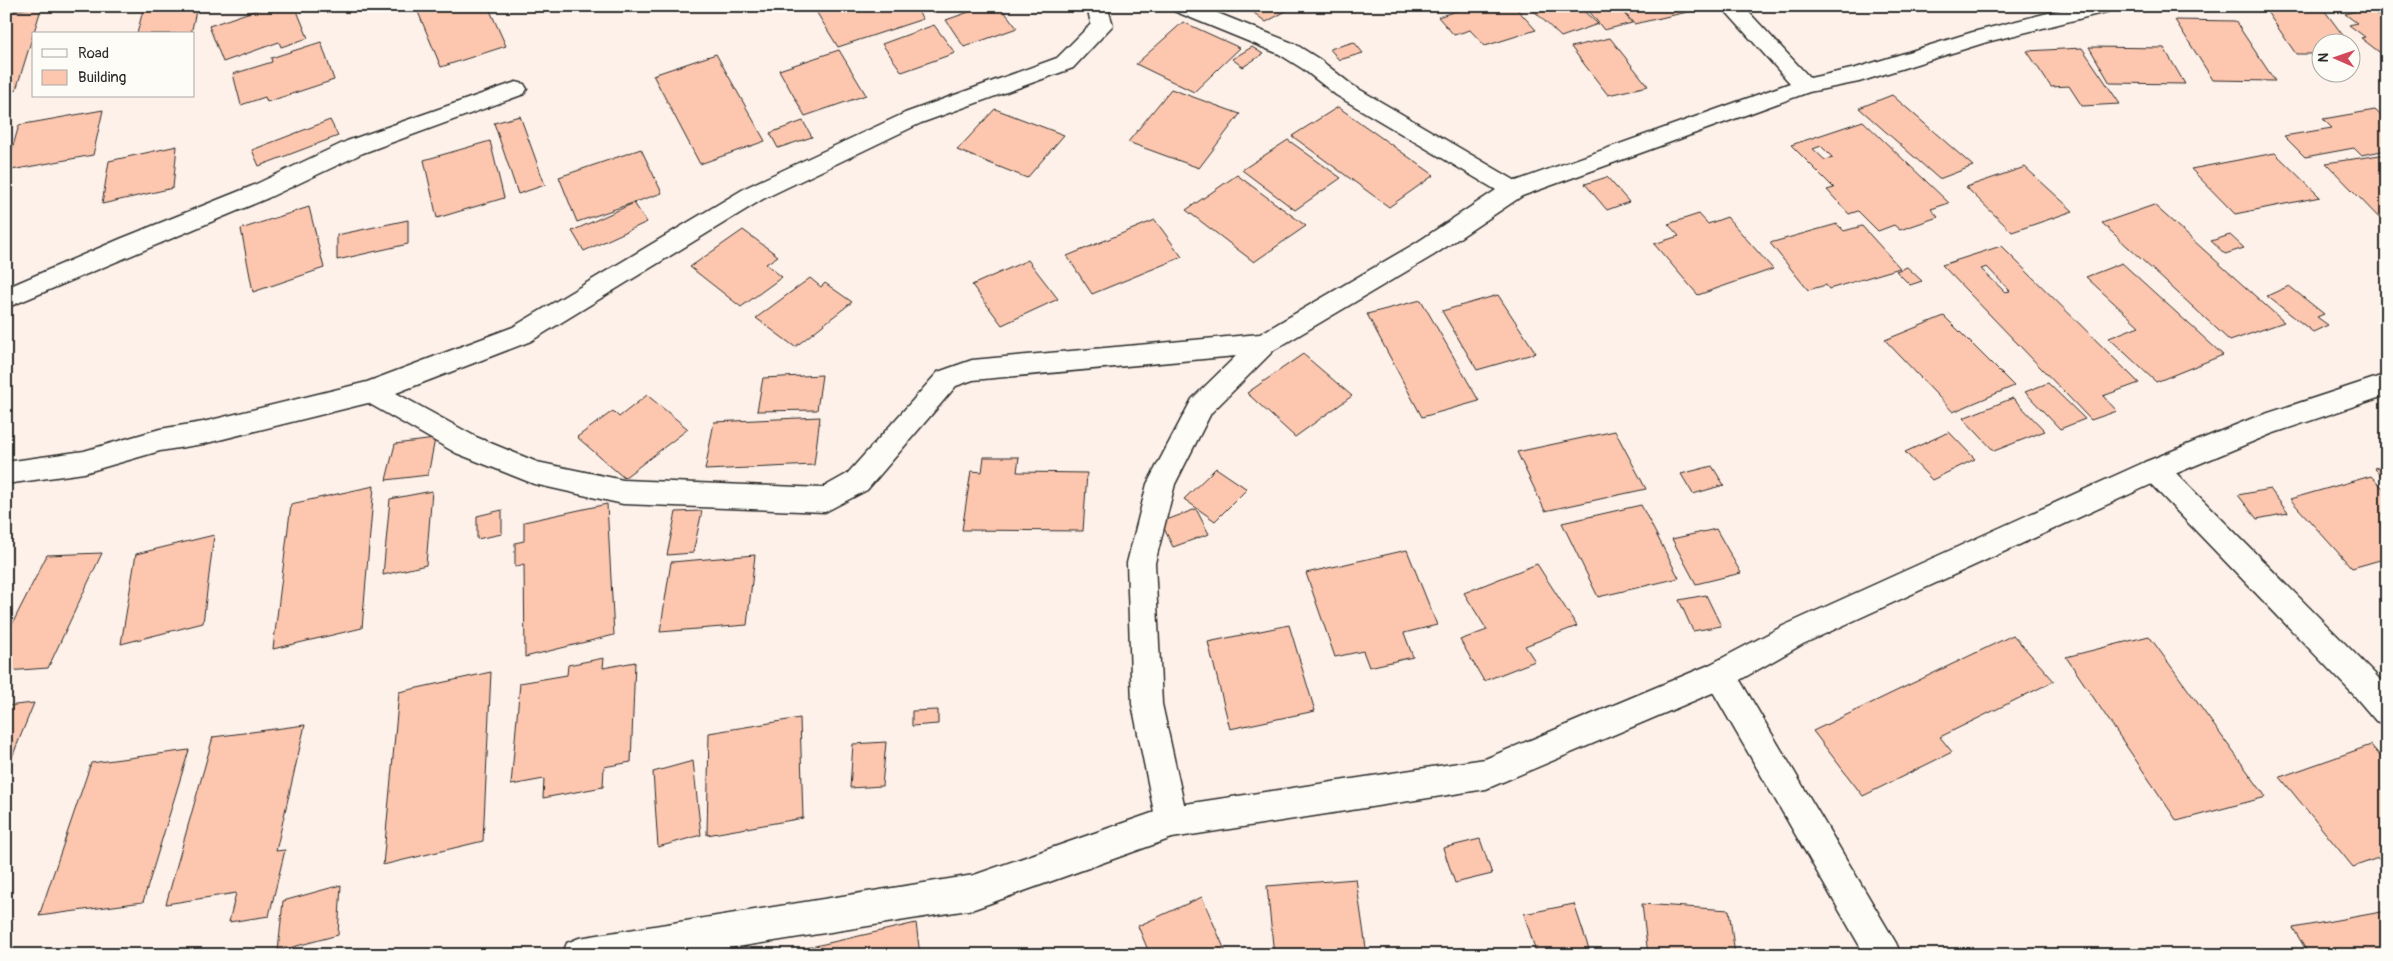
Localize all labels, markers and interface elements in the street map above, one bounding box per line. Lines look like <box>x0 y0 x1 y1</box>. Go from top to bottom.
legend <box>32 32 195 98</box>
north arrow <box>2310 32 2360 82</box>
text: Road <box>78 44 109 63</box>
text: N <box>2315 53 2332 63</box>
text: Building <box>78 68 126 87</box>

